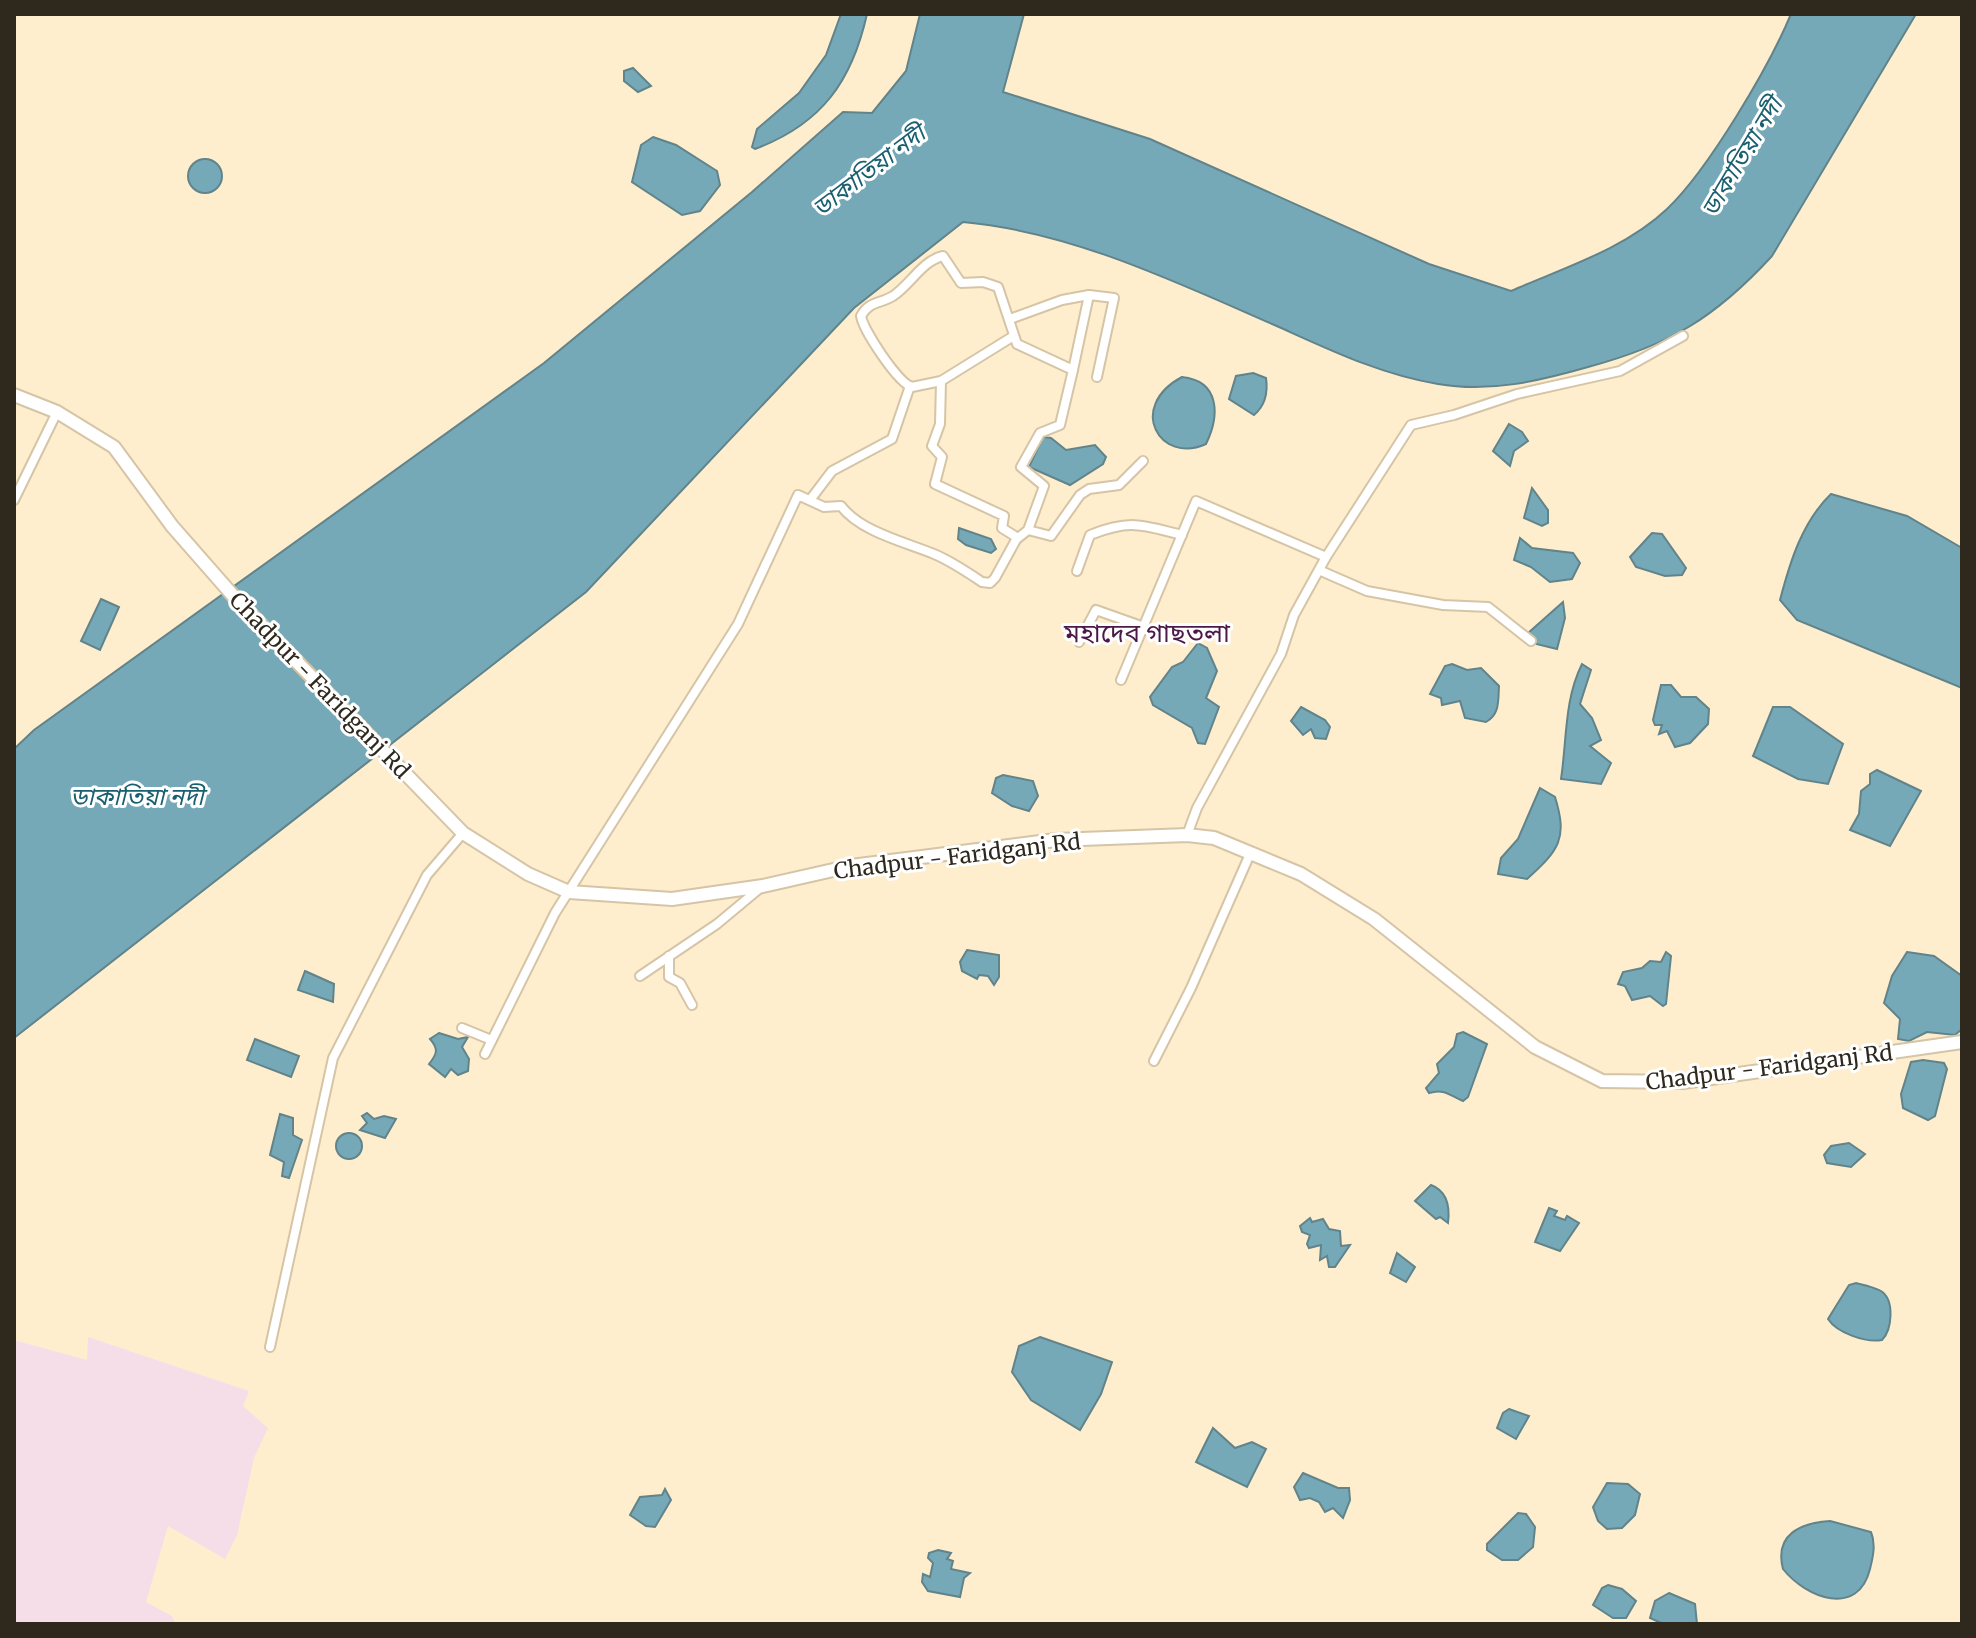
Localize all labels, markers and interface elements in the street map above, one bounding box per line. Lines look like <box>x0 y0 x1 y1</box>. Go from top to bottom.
water label: ডাকাতিয়া নদী <box>1694 88 1792 222</box>
water label: ডাকাতিয়া নদী <box>806 115 935 223</box>
street label: Chadpur - Faridganj Rd <box>224 586 416 784</box>
district label: মহাদেব গাছতলা <box>1063 616 1231 649</box>
water label: ডাকাতিয়া নদী <box>70 781 208 812</box>
street label: Chadpur - Faridganj Rd <box>832 827 1082 885</box>
street label: Chadpur - Faridganj Rd <box>1644 1038 1894 1096</box>

